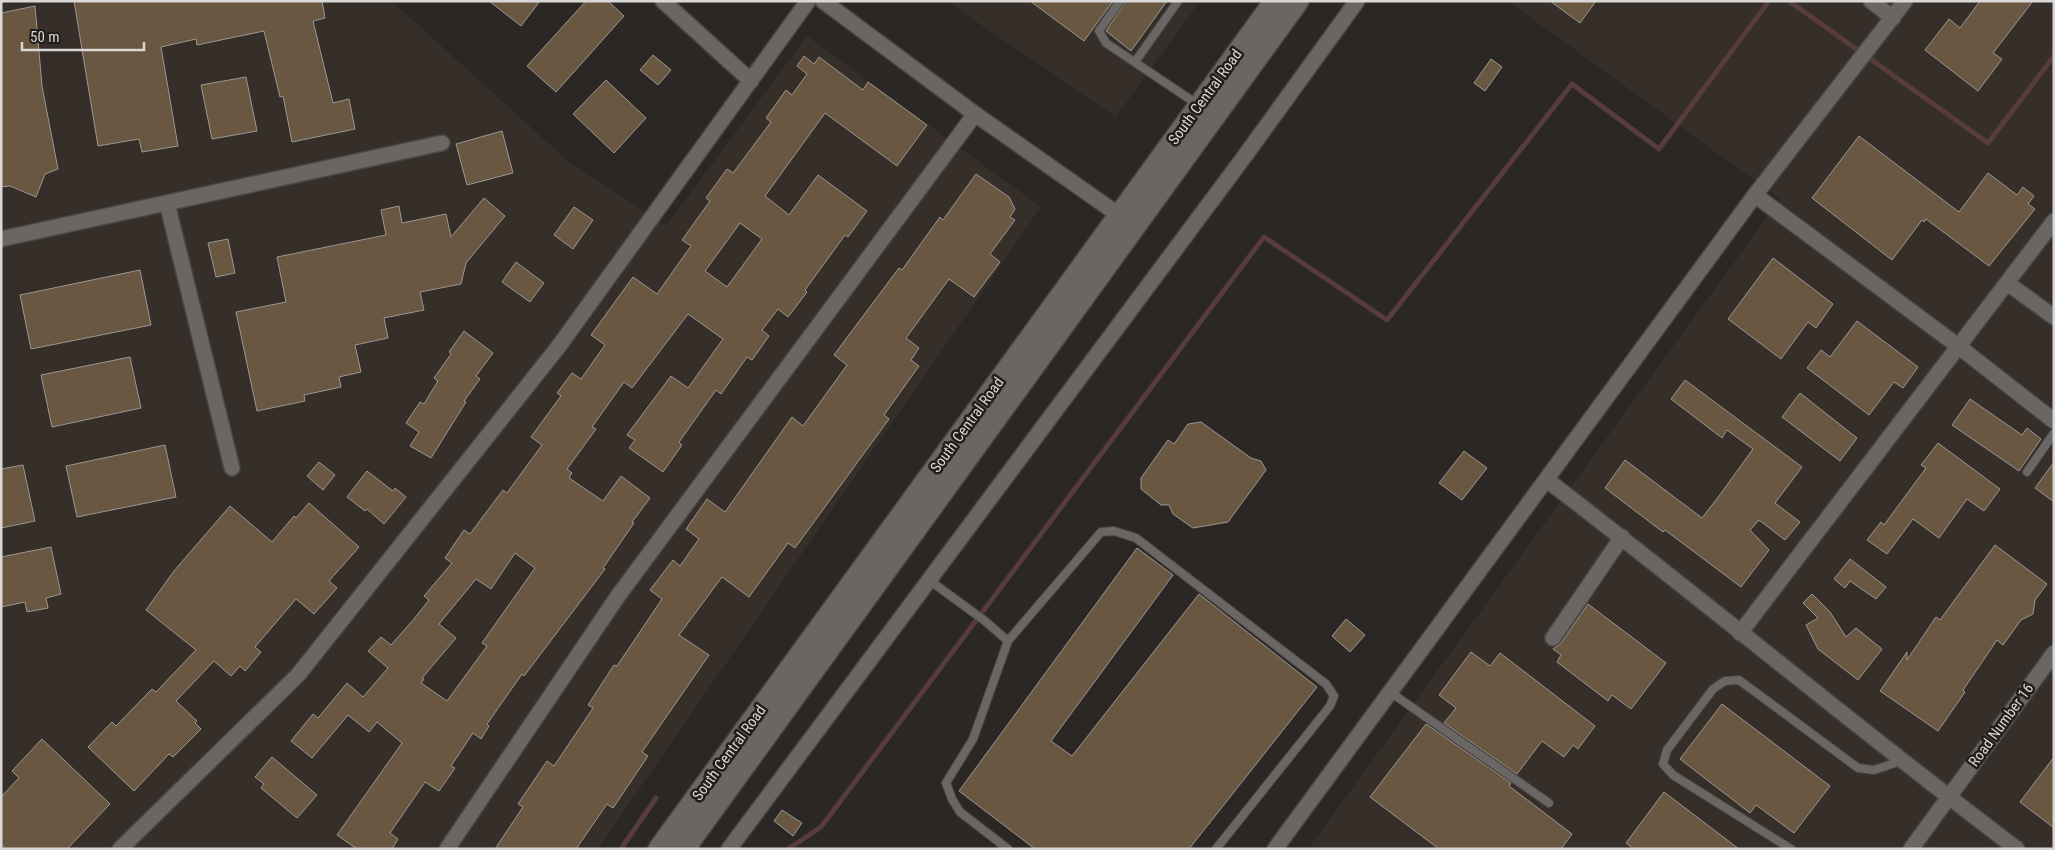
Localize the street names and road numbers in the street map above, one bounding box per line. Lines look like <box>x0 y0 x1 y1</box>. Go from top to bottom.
street label: South Central Road <box>1164 46 1246 148</box>
street label: South Central Road <box>926 374 1008 476</box>
street label: Road Number 16 <box>1965 680 2037 770</box>
street label: South Central Road <box>688 702 770 804</box>

